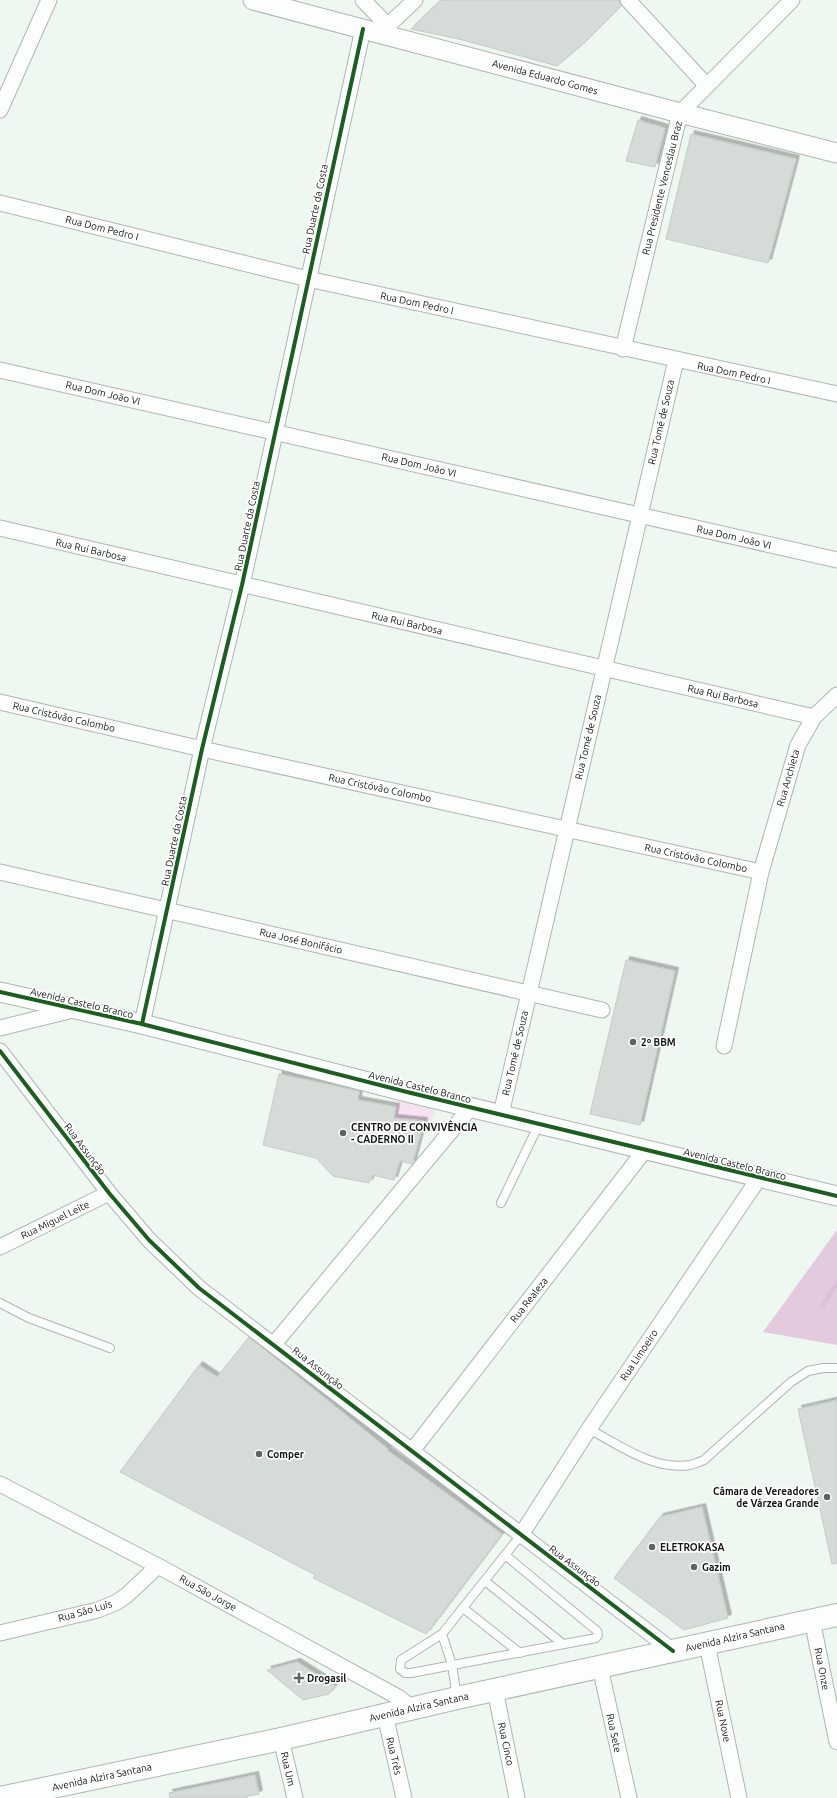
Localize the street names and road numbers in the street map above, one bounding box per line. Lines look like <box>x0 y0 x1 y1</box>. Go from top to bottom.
street label: Avenida Eduardo Gomes <box>491 58 599 96</box>
street label: Rua Presidente Venceslau Braz <box>640 120 684 256</box>
street label: Rua Duarte da Costa <box>300 163 330 255</box>
street label: Rua Dom Pedro I <box>64 214 140 242</box>
street label: Rua Dom Pedro I <box>379 290 455 316</box>
street label: Rua Dom Pedro I <box>696 360 772 386</box>
street label: Rua Tomé de Souza <box>646 378 676 466</box>
street label: Rua Dom João VI <box>65 379 141 407</box>
street label: Rua Dom João VI <box>381 451 457 479</box>
street label: Rua Duarte da Costa <box>232 480 262 572</box>
street label: Rua Dom João VI <box>696 523 772 551</box>
street label: Rua Rui Barbosa <box>54 536 128 564</box>
street label: Rua Rui Barbosa <box>370 609 444 637</box>
street label: Rua Rui Barbosa <box>686 682 760 710</box>
street label: Rua Tomé de Souza <box>573 693 603 781</box>
street label: Rua Cristóvão Colombo <box>12 700 116 734</box>
street label: Rua Anchieta <box>775 748 801 808</box>
street label: Rua Cristóvão Colombo <box>328 772 432 804</box>
street label: Rua Duarte da Costa <box>159 795 189 887</box>
street label: Rua Cristóvão Colombo <box>644 842 748 874</box>
street label: Rua José Bonifácio <box>259 926 344 956</box>
street label: Avenida Castelo Branco <box>29 986 135 1020</box>
street label: Rua Tomé de Souza <box>500 1009 530 1097</box>
street label: Avenida Castelo Branco <box>368 1069 473 1105</box>
street label: Rua Assunção <box>62 1121 108 1177</box>
street label: Avenida Castelo Branco <box>683 1146 788 1182</box>
street label: Rua Miguel Leite <box>19 1199 91 1241</box>
street label: Rua Realeza <box>508 1275 550 1325</box>
street label: Rua Limoeiro <box>618 1327 660 1383</box>
street label: Rua Assunção <box>290 1345 346 1391</box>
street label: Rua Assunção <box>547 1543 603 1589</box>
street label: Rua São Jorge <box>177 1573 239 1613</box>
street label: Rua São Luis <box>57 1598 113 1624</box>
street label: Avenida Alzira Santana <box>684 1620 786 1654</box>
street label: Rua Onze <box>813 1647 831 1691</box>
street label: Avenida Alzira Santana <box>368 1690 470 1724</box>
street label: Rua Nove <box>713 1699 733 1743</box>
street label: Rua Sete <box>605 1713 623 1753</box>
street label: Rua Cinco <box>496 1721 516 1767</box>
street label: Rua Três <box>384 1736 404 1776</box>
street label: Rua Um <box>279 1751 297 1787</box>
street label: Avenida Alzira Santana <box>51 1761 153 1793</box>

